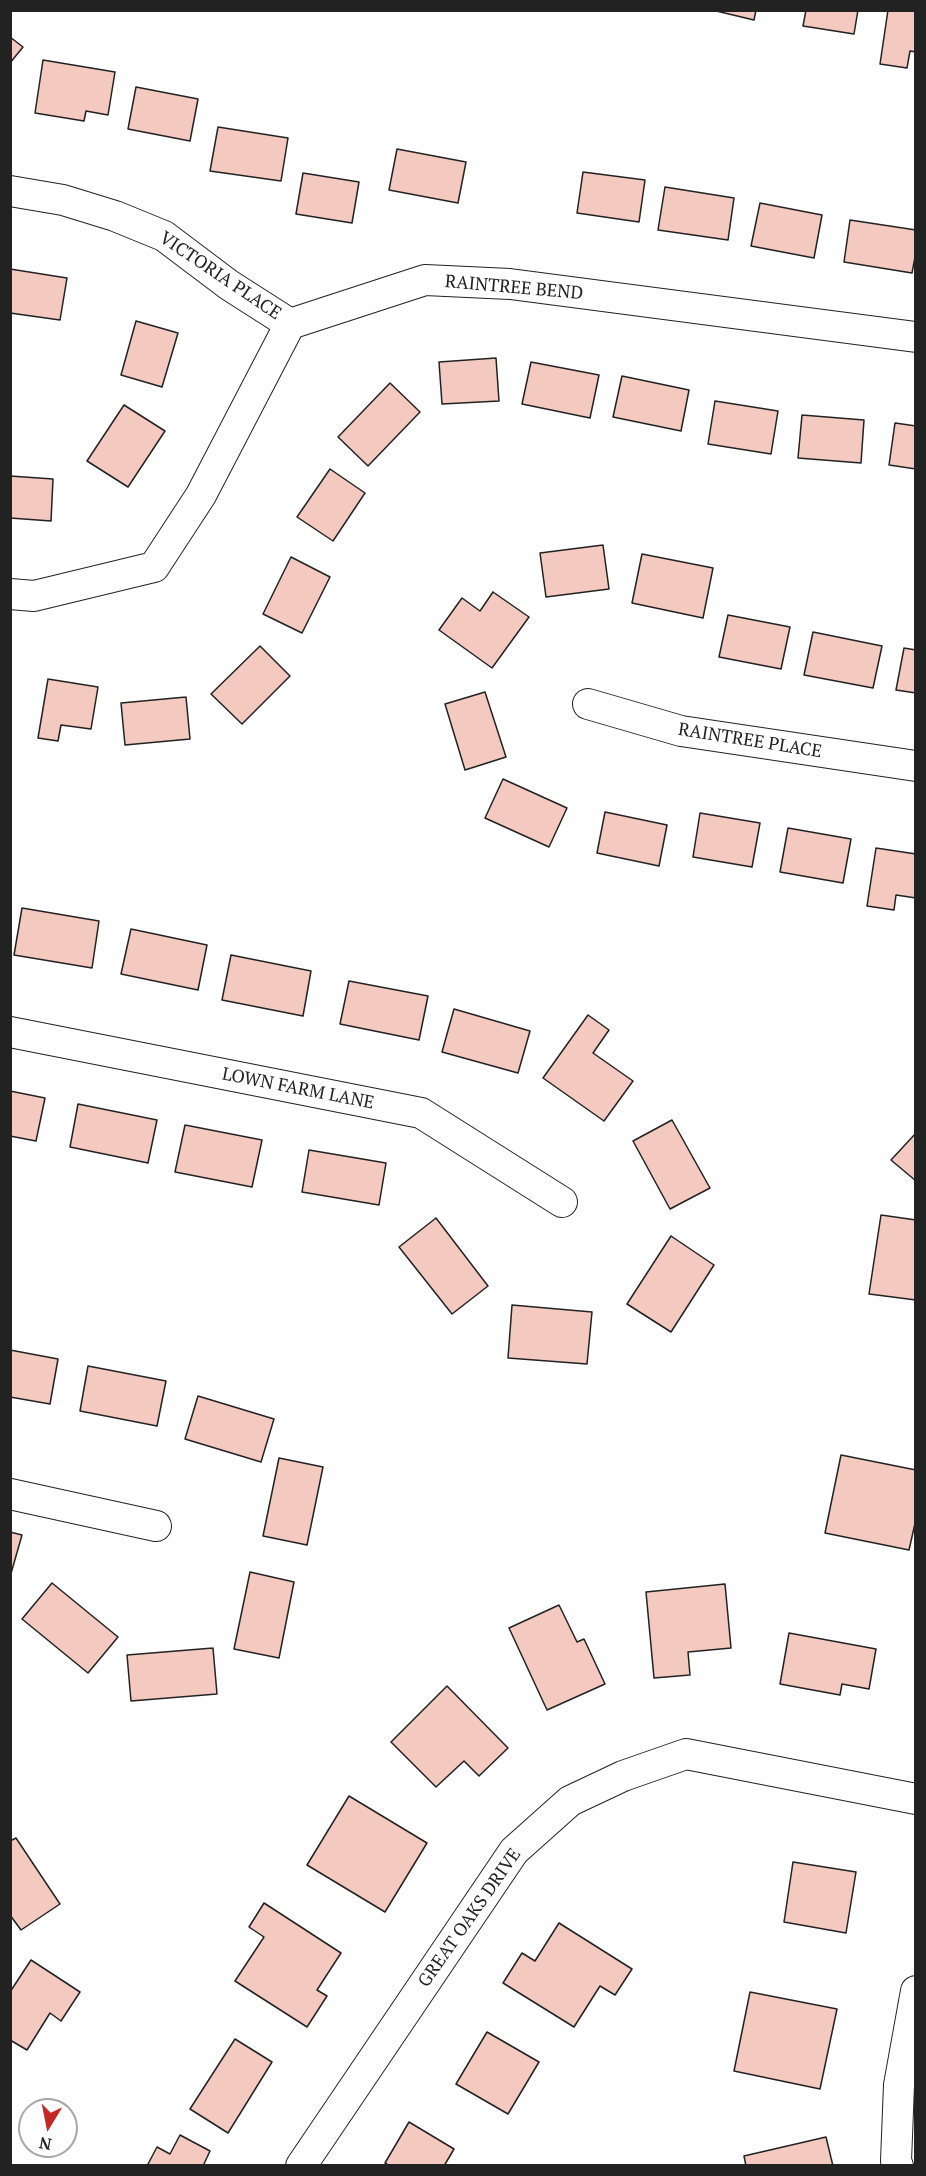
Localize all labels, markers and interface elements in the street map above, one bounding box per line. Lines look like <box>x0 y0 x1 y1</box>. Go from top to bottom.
street label: VICTORIA PLACE <box>155 227 285 325</box>
street label: RAINTREE BEND <box>444 271 584 305</box>
street label: RAINTREE PLACE <box>677 719 823 763</box>
street label: LOWN FARM LANE <box>220 1064 376 1114</box>
street label: GREAT OAKS DRIVE <box>414 1845 526 1991</box>
north arrow <box>18 2098 78 2158</box>
text: N <box>37 2132 53 2156</box>

